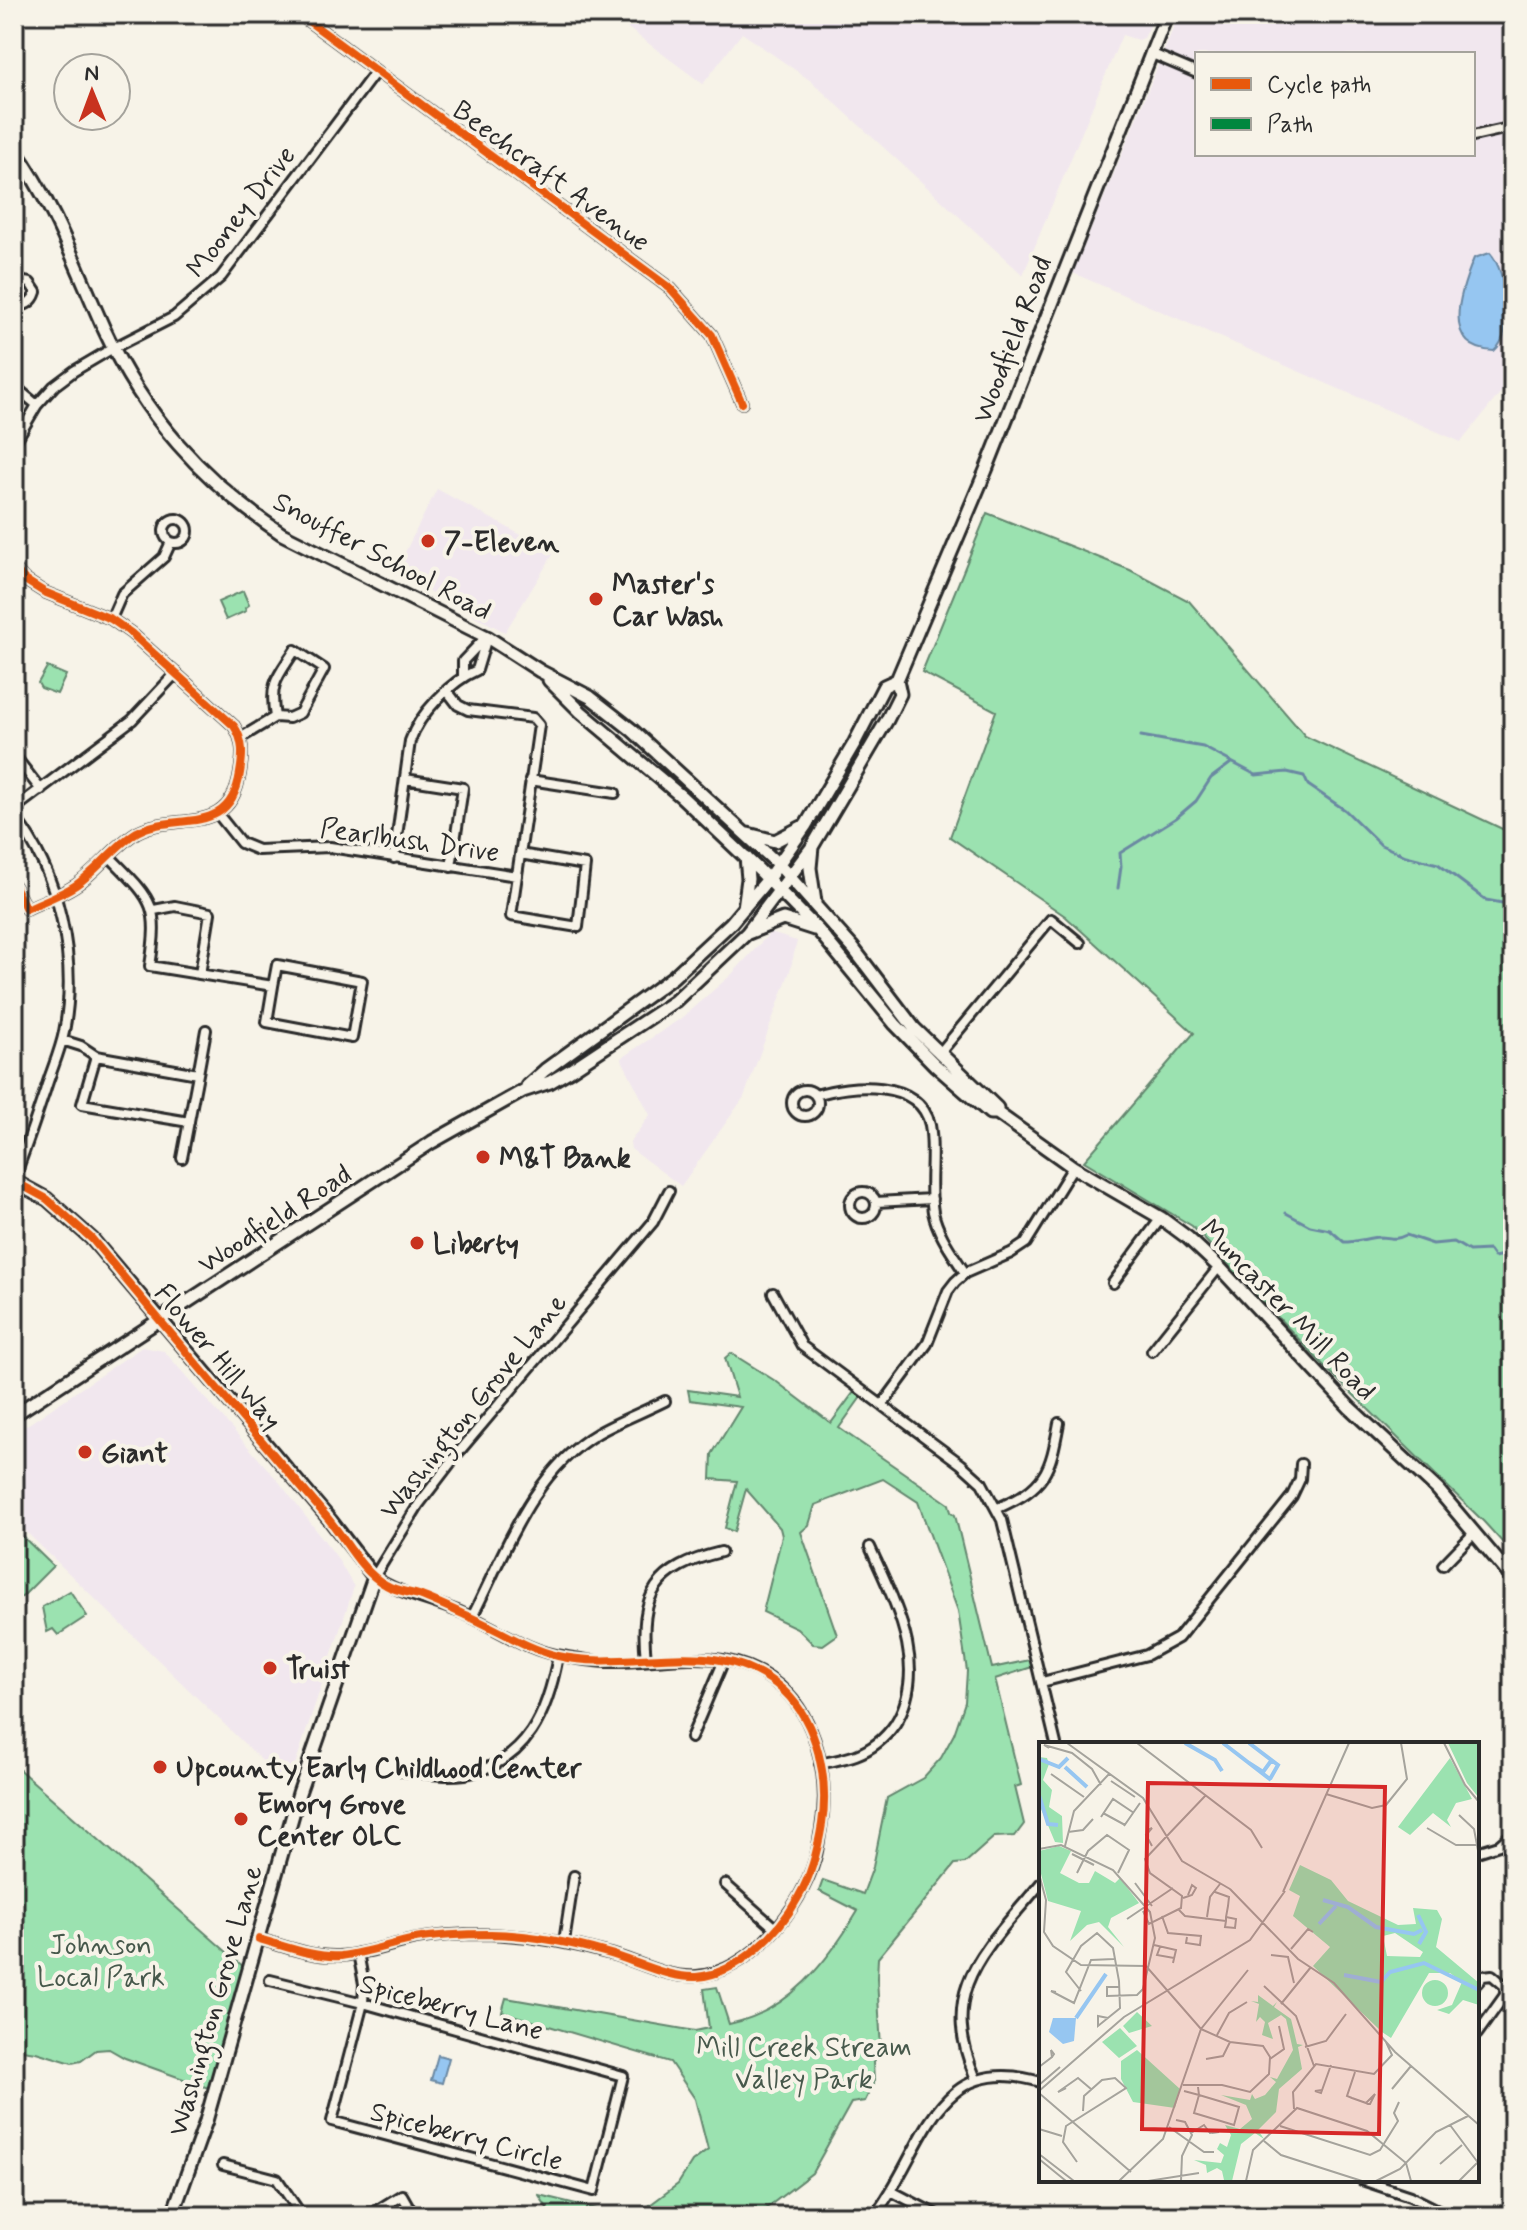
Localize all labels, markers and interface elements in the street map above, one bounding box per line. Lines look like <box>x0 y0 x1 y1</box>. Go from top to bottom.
north arrow <box>52 52 132 132</box>
legend <box>1195 52 1475 156</box>
text: N <box>84 60 99 88</box>
text: Cycle path <box>1267 70 1372 101</box>
street label: Beechcraft Avenue <box>444 93 657 261</box>
text: Path <box>1267 110 1313 141</box>
street label: Mooney Drive <box>179 139 305 286</box>
street label: Woodfield Road <box>965 251 1062 429</box>
street label: Snouffer School Road <box>266 484 498 630</box>
place label: 7-Eleven <box>444 525 560 562</box>
marker: 7-Eleven <box>419 532 437 550</box>
place label: Master's Car Wash <box>612 567 724 636</box>
marker: Master's Car Wash <box>587 590 605 608</box>
street label: Pearlbush Drive <box>318 811 502 872</box>
place label: M&T Bank <box>499 1141 631 1178</box>
marker: M&T Bank <box>474 1148 492 1166</box>
street label: Woodfield Road <box>191 1157 359 1284</box>
street label: Muncaster Mill Road <box>1191 1212 1384 1410</box>
place label: Liberty <box>433 1227 519 1264</box>
marker: Liberty <box>408 1234 426 1252</box>
street label: Flower Hill Way <box>145 1277 289 1439</box>
street label: Washington Grove Lane <box>371 1286 579 1529</box>
place label: Giant <box>101 1436 168 1473</box>
marker: Giant <box>76 1443 94 1461</box>
place label: Truist <box>286 1652 350 1689</box>
marker: Truist <box>261 1659 279 1677</box>
inset map <box>1039 1742 1479 2182</box>
place label: Upcounty Early Childhood Center <box>176 1751 583 1788</box>
marker: Upcounty Early Childhood Center <box>151 1758 169 1776</box>
place label: Emory Grove Center OLC <box>257 1787 406 1856</box>
marker: Emory Grove Center OLC <box>232 1810 250 1828</box>
street label: Washington Grove Lane <box>160 1861 276 2141</box>
park label: Johnson Local Park <box>37 1928 165 1997</box>
street label: Spiceberry Lane <box>355 1966 547 2051</box>
park label: Mill Creek Stream Valley Park <box>696 2030 912 2099</box>
street label: Spiceberry Circle <box>366 2094 567 2181</box>

